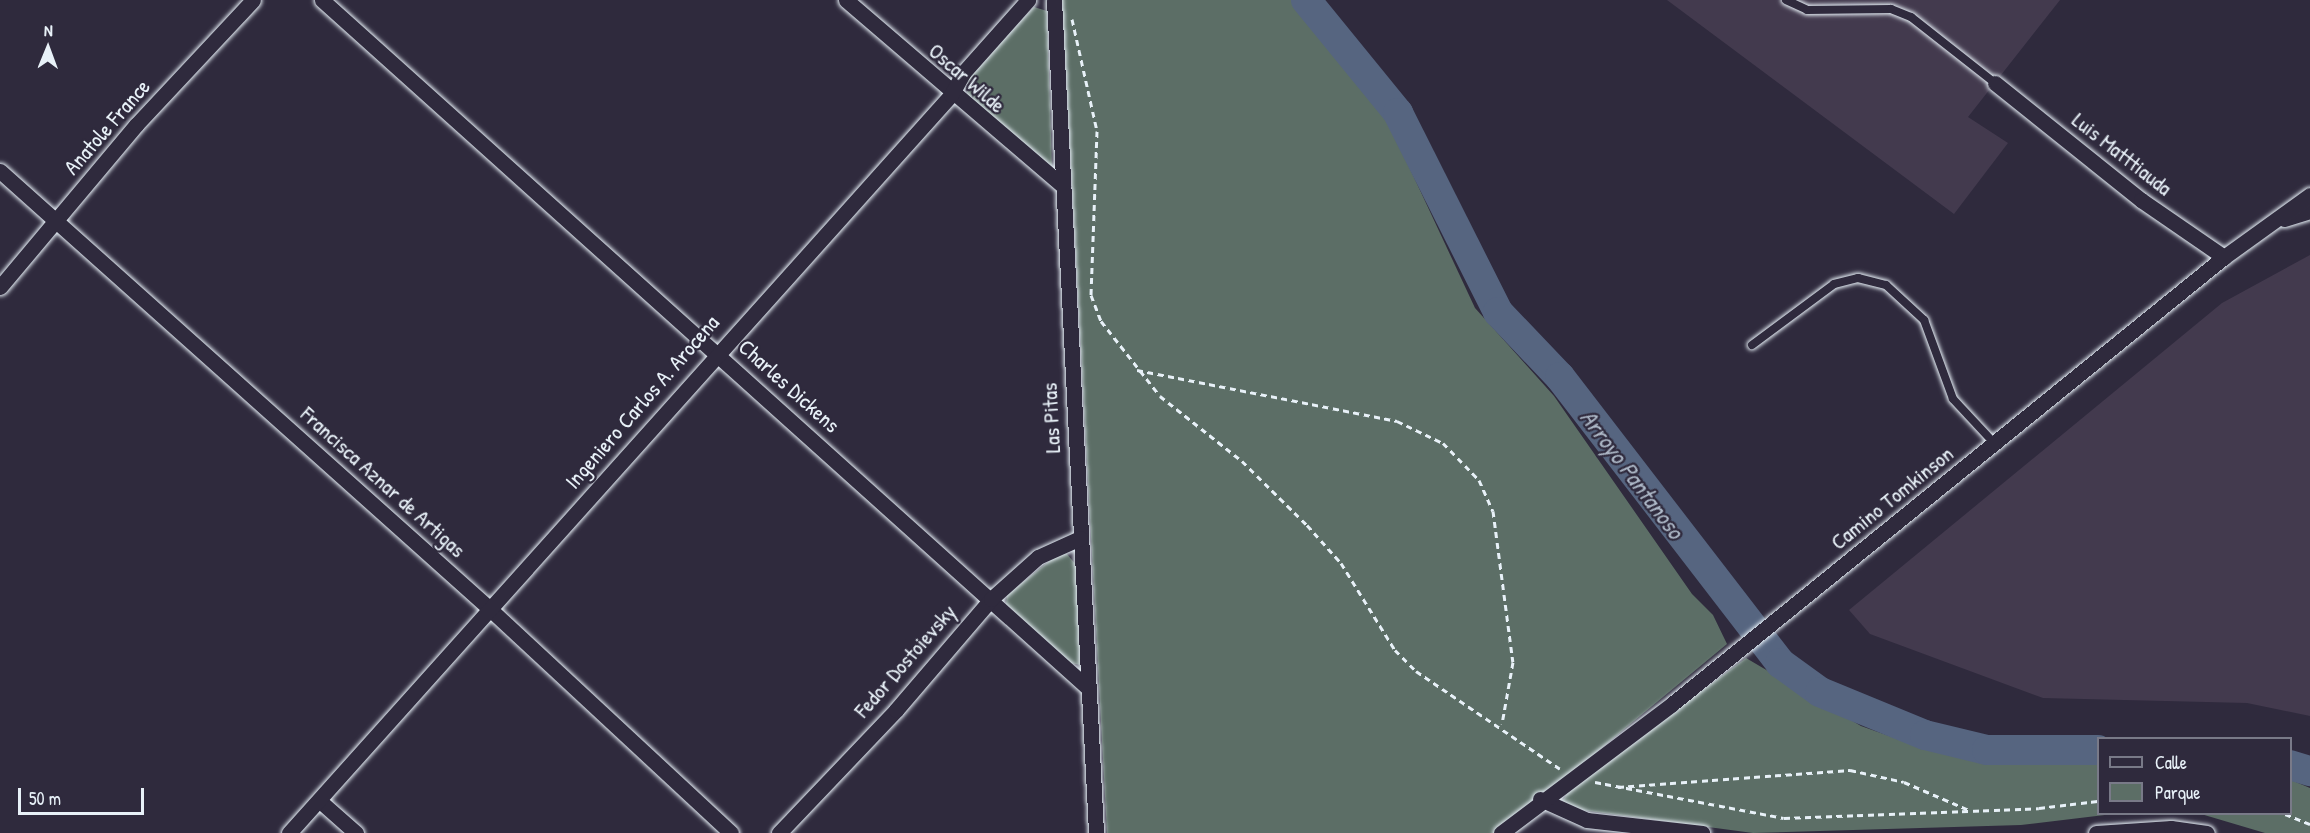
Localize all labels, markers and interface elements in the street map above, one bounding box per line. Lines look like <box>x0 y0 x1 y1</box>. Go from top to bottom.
north arrow <box>18 18 78 78</box>
text: N <box>44 19 53 41</box>
street label: Oscar Wilde <box>923 38 1011 118</box>
street label: Anatole France <box>58 74 156 180</box>
street label: Luis Matttiauda <box>2067 107 2177 201</box>
street label: Ingeniero Carlos A. Arocena <box>559 310 725 494</box>
street label: Charles Dickens <box>733 334 845 438</box>
street label: Las Pitas <box>1036 382 1066 454</box>
street label: Francisca Aznar de Artigas <box>295 401 471 563</box>
water label: Arroyo Pantanoso <box>1574 404 1690 544</box>
street label: Camino Tomkinson <box>1825 441 1959 555</box>
street label: Fedor Dostoievsky <box>849 599 961 723</box>
legend <box>2097 737 2292 815</box>
text: Calle <box>2155 750 2187 775</box>
scale bar <box>21 776 147 814</box>
text: Parque <box>2155 780 2200 805</box>
text: 50 m <box>29 786 61 811</box>

